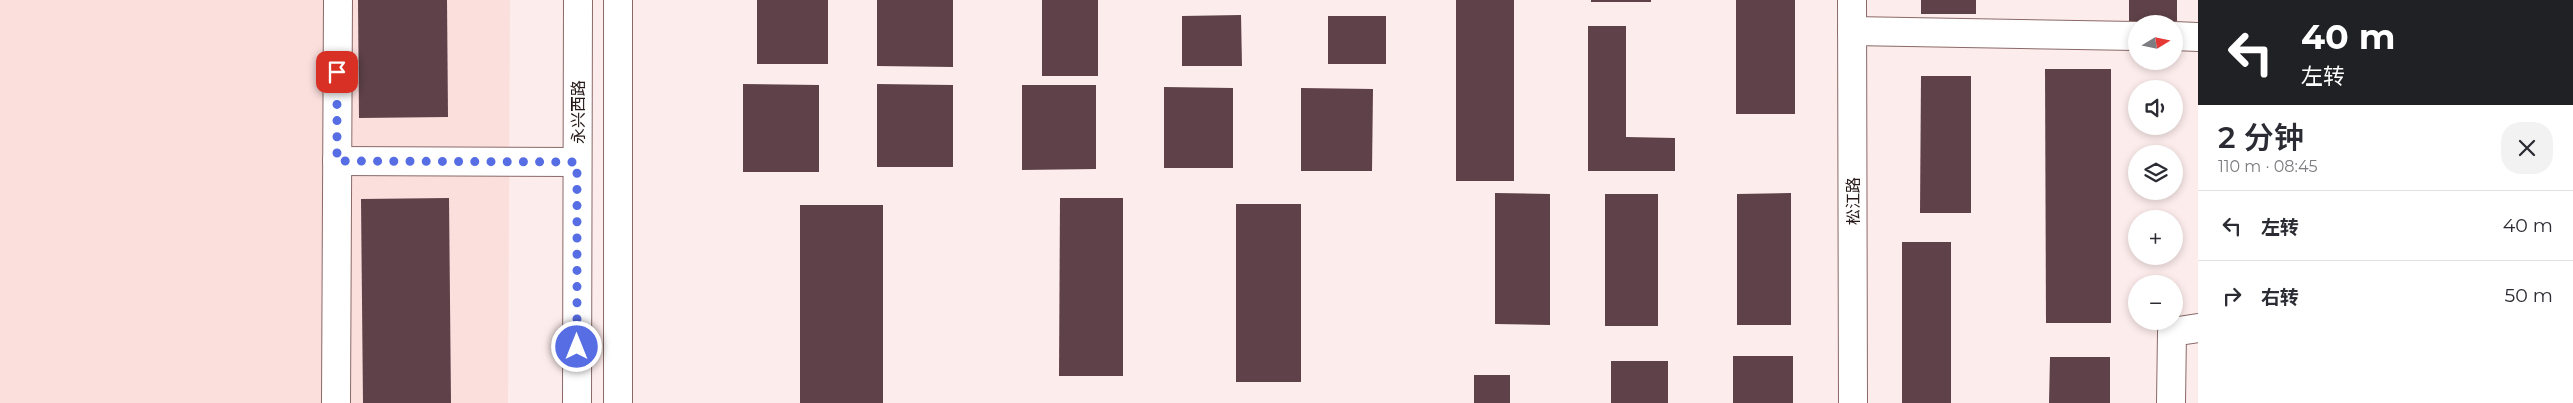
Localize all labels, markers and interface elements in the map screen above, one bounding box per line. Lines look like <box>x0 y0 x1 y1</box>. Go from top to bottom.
north arrow <box>2128 15 2182 70</box>
map controls <box>2128 15 2183 330</box>
text: 40 m <box>2301 15 2396 58</box>
icon: left <box>2218 20 2283 85</box>
pin <box>316 51 358 93</box>
icon: arrive <box>323 58 351 86</box>
text: 左转 <box>2301 63 2345 90</box>
street label: 永兴西路 <box>569 80 588 144</box>
button: sound <box>2128 80 2183 135</box>
text: 2 分钟 <box>2218 119 2304 156</box>
button: close <box>2501 122 2553 174</box>
button: layers <box>2128 145 2183 200</box>
text: 110 m · 08:45 <box>2218 157 2318 176</box>
street label: 松江路 <box>1844 177 1863 225</box>
button: + <box>2128 210 2183 265</box>
icon: left <box>2218 212 2246 240</box>
text: 40 m <box>2503 214 2553 237</box>
text: 左转 <box>2261 216 2299 239</box>
button: − <box>2128 275 2183 330</box>
icon: right <box>2218 282 2246 310</box>
text: 50 m <box>2505 284 2553 307</box>
text: 右转 <box>2261 286 2299 309</box>
position arrow <box>550 320 602 372</box>

